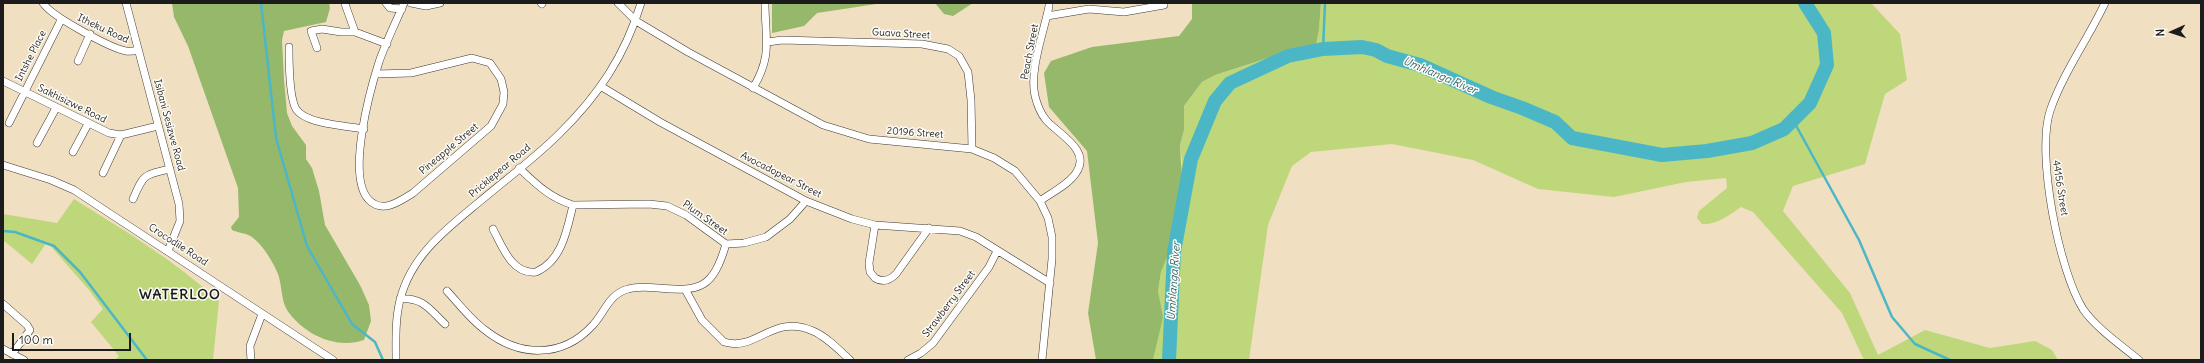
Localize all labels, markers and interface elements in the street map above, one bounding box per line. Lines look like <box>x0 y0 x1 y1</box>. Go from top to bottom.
street label: Itheku Road <box>75 12 131 46</box>
north arrow <box>2152 12 2192 52</box>
street label: Peach Street <box>1019 23 1041 81</box>
street label: Guava Street <box>872 26 930 42</box>
street label: Intshe Place <box>13 28 49 84</box>
text: N <box>2153 28 2167 37</box>
water label: Umhlanga River <box>1401 55 1479 97</box>
street label: Isibani Sesizwe Road <box>151 78 187 172</box>
street label: Sakhisizwe Road <box>36 82 108 126</box>
street label: Pineapple Street <box>417 121 481 177</box>
street label: 20196 Street <box>886 125 944 141</box>
street label: Pricklepear Road <box>467 142 533 200</box>
street label: Avocadopear Street <box>739 149 823 201</box>
street label: 44156 Street <box>2050 159 2070 217</box>
street label: Plum Street <box>680 198 730 238</box>
street label: Crocodile Road <box>146 221 210 269</box>
water label: Umhlanga River <box>1165 241 1183 321</box>
street label: Strawberry Street <box>920 268 978 340</box>
district label: WATERLOO <box>139 287 221 303</box>
scale bar <box>14 325 133 351</box>
text: 100 m <box>19 332 53 347</box>

